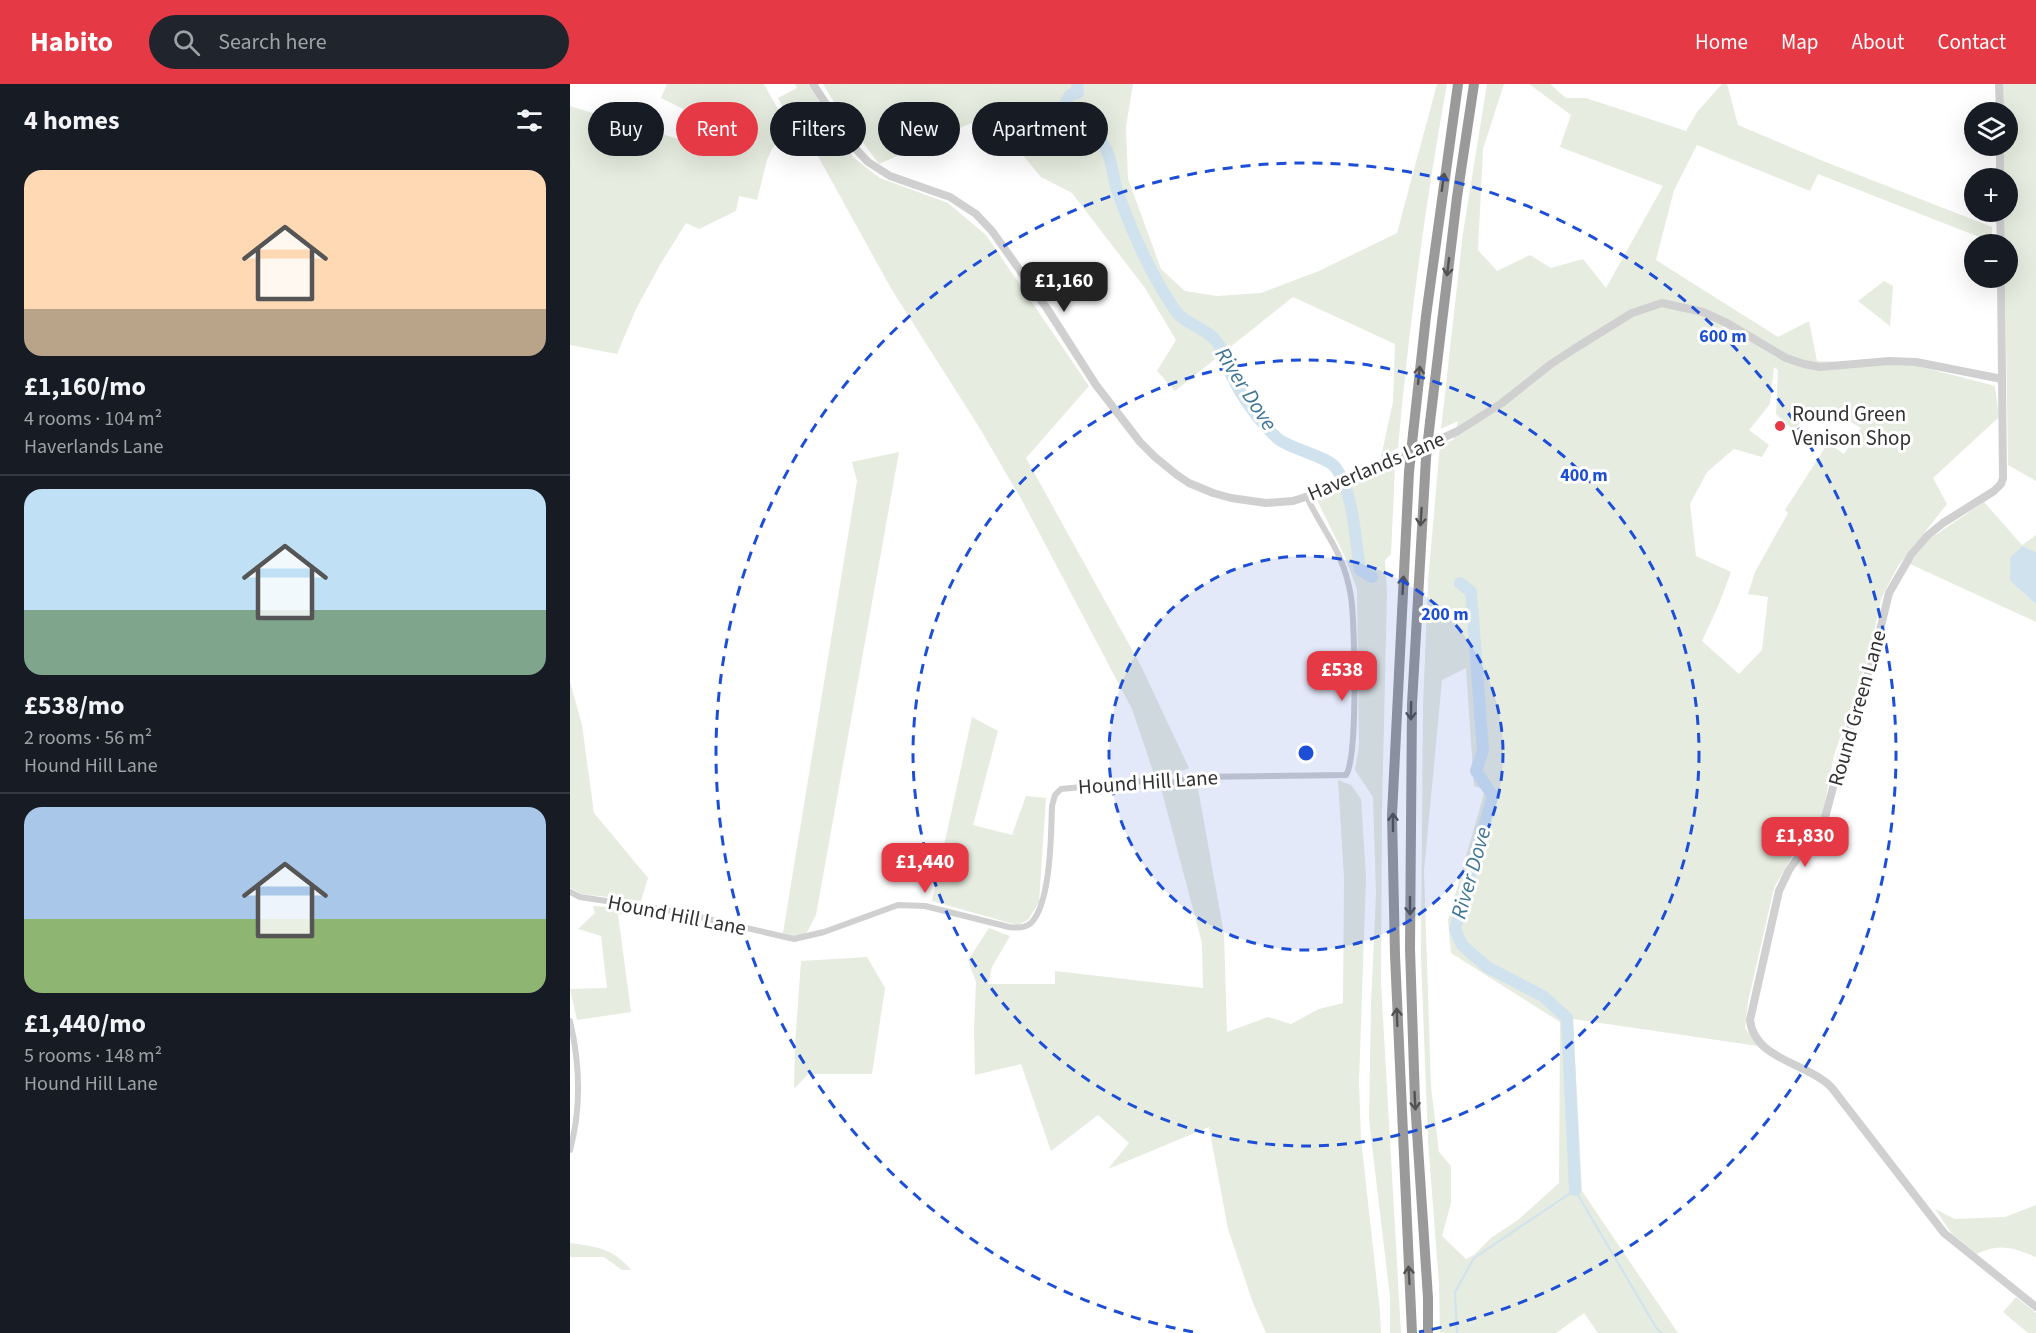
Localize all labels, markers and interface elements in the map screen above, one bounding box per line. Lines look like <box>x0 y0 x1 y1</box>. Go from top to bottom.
search box <box>149 15 569 69</box>
text: Habito <box>30 22 113 62</box>
icon: search <box>170 26 203 59</box>
text: Search here <box>218 26 327 58</box>
text: Home <box>1695 27 1748 57</box>
text: Map <box>1781 27 1819 57</box>
text: About <box>1852 27 1904 57</box>
text: Contact <box>1937 27 2006 57</box>
text: 4 homes <box>24 102 119 139</box>
chip: Buy <box>588 102 664 156</box>
chip: Rent <box>676 102 758 156</box>
chip: Filters <box>770 102 866 156</box>
chip: New <box>878 102 960 156</box>
chip: Apartment <box>972 102 1108 156</box>
map controls <box>1964 102 2018 288</box>
button: layers <box>1964 102 2018 156</box>
icon: filters <box>513 104 546 137</box>
button: + <box>1964 168 2018 222</box>
one-way arrow <box>1438 173 1449 192</box>
icon: home <box>231 209 339 317</box>
button: − <box>1964 234 2018 288</box>
one-way arrow <box>1442 256 1453 276</box>
pin: £1,160 <box>1015 262 1113 313</box>
text: £1,160 <box>1035 267 1093 295</box>
text: 600 m <box>1699 324 1747 349</box>
water label: River Dove <box>1207 341 1285 437</box>
one-way arrow <box>1414 366 1425 386</box>
text: £1,160/mo <box>24 368 146 405</box>
place label: Round Green Venison Shop <box>1792 399 1911 453</box>
text: 4 rooms · 104 m² <box>24 405 162 433</box>
marker: Round Green Venison Shop <box>1773 419 1787 433</box>
street label: Haverlands Lane <box>1303 424 1449 508</box>
text: Haverlands Lane <box>24 433 164 461</box>
text: 400 m <box>1560 463 1608 488</box>
one-way arrow <box>1416 506 1427 526</box>
icon: home <box>231 528 339 636</box>
one-way arrow <box>1397 576 1408 596</box>
text: 200 m <box>1421 602 1469 627</box>
street label: Round Green Lane <box>1820 626 1894 790</box>
pin: £538 <box>1306 651 1378 702</box>
text: £538 <box>1321 656 1363 684</box>
text: £538/mo <box>24 687 124 724</box>
one-way arrow <box>1406 701 1417 721</box>
text: 2 rooms · 56 m² <box>24 724 152 752</box>
centre of rings <box>1296 743 1316 763</box>
text: Hound Hill Lane <box>24 752 158 780</box>
street label: Hound Hill Lane <box>1077 762 1219 802</box>
one-way arrow <box>1387 812 1399 832</box>
pin: £1,830 <box>1756 817 1854 868</box>
text: £1,830 <box>1776 822 1834 850</box>
water label: River Dove <box>1443 823 1499 923</box>
pin: £1,440 <box>876 843 974 894</box>
icon: home <box>231 846 339 954</box>
text: £1,440 <box>896 848 954 876</box>
street label: Hound Hill Lane <box>605 887 749 943</box>
one-way arrow <box>1404 896 1416 916</box>
text: £1,440/mo <box>24 1005 146 1042</box>
one-way arrow <box>1392 1007 1403 1027</box>
text: 5 rooms · 148 m² <box>24 1042 162 1070</box>
text: Hound Hill Lane <box>24 1070 158 1098</box>
one-way arrow <box>1410 1091 1421 1111</box>
one-way arrow <box>1404 1265 1415 1285</box>

